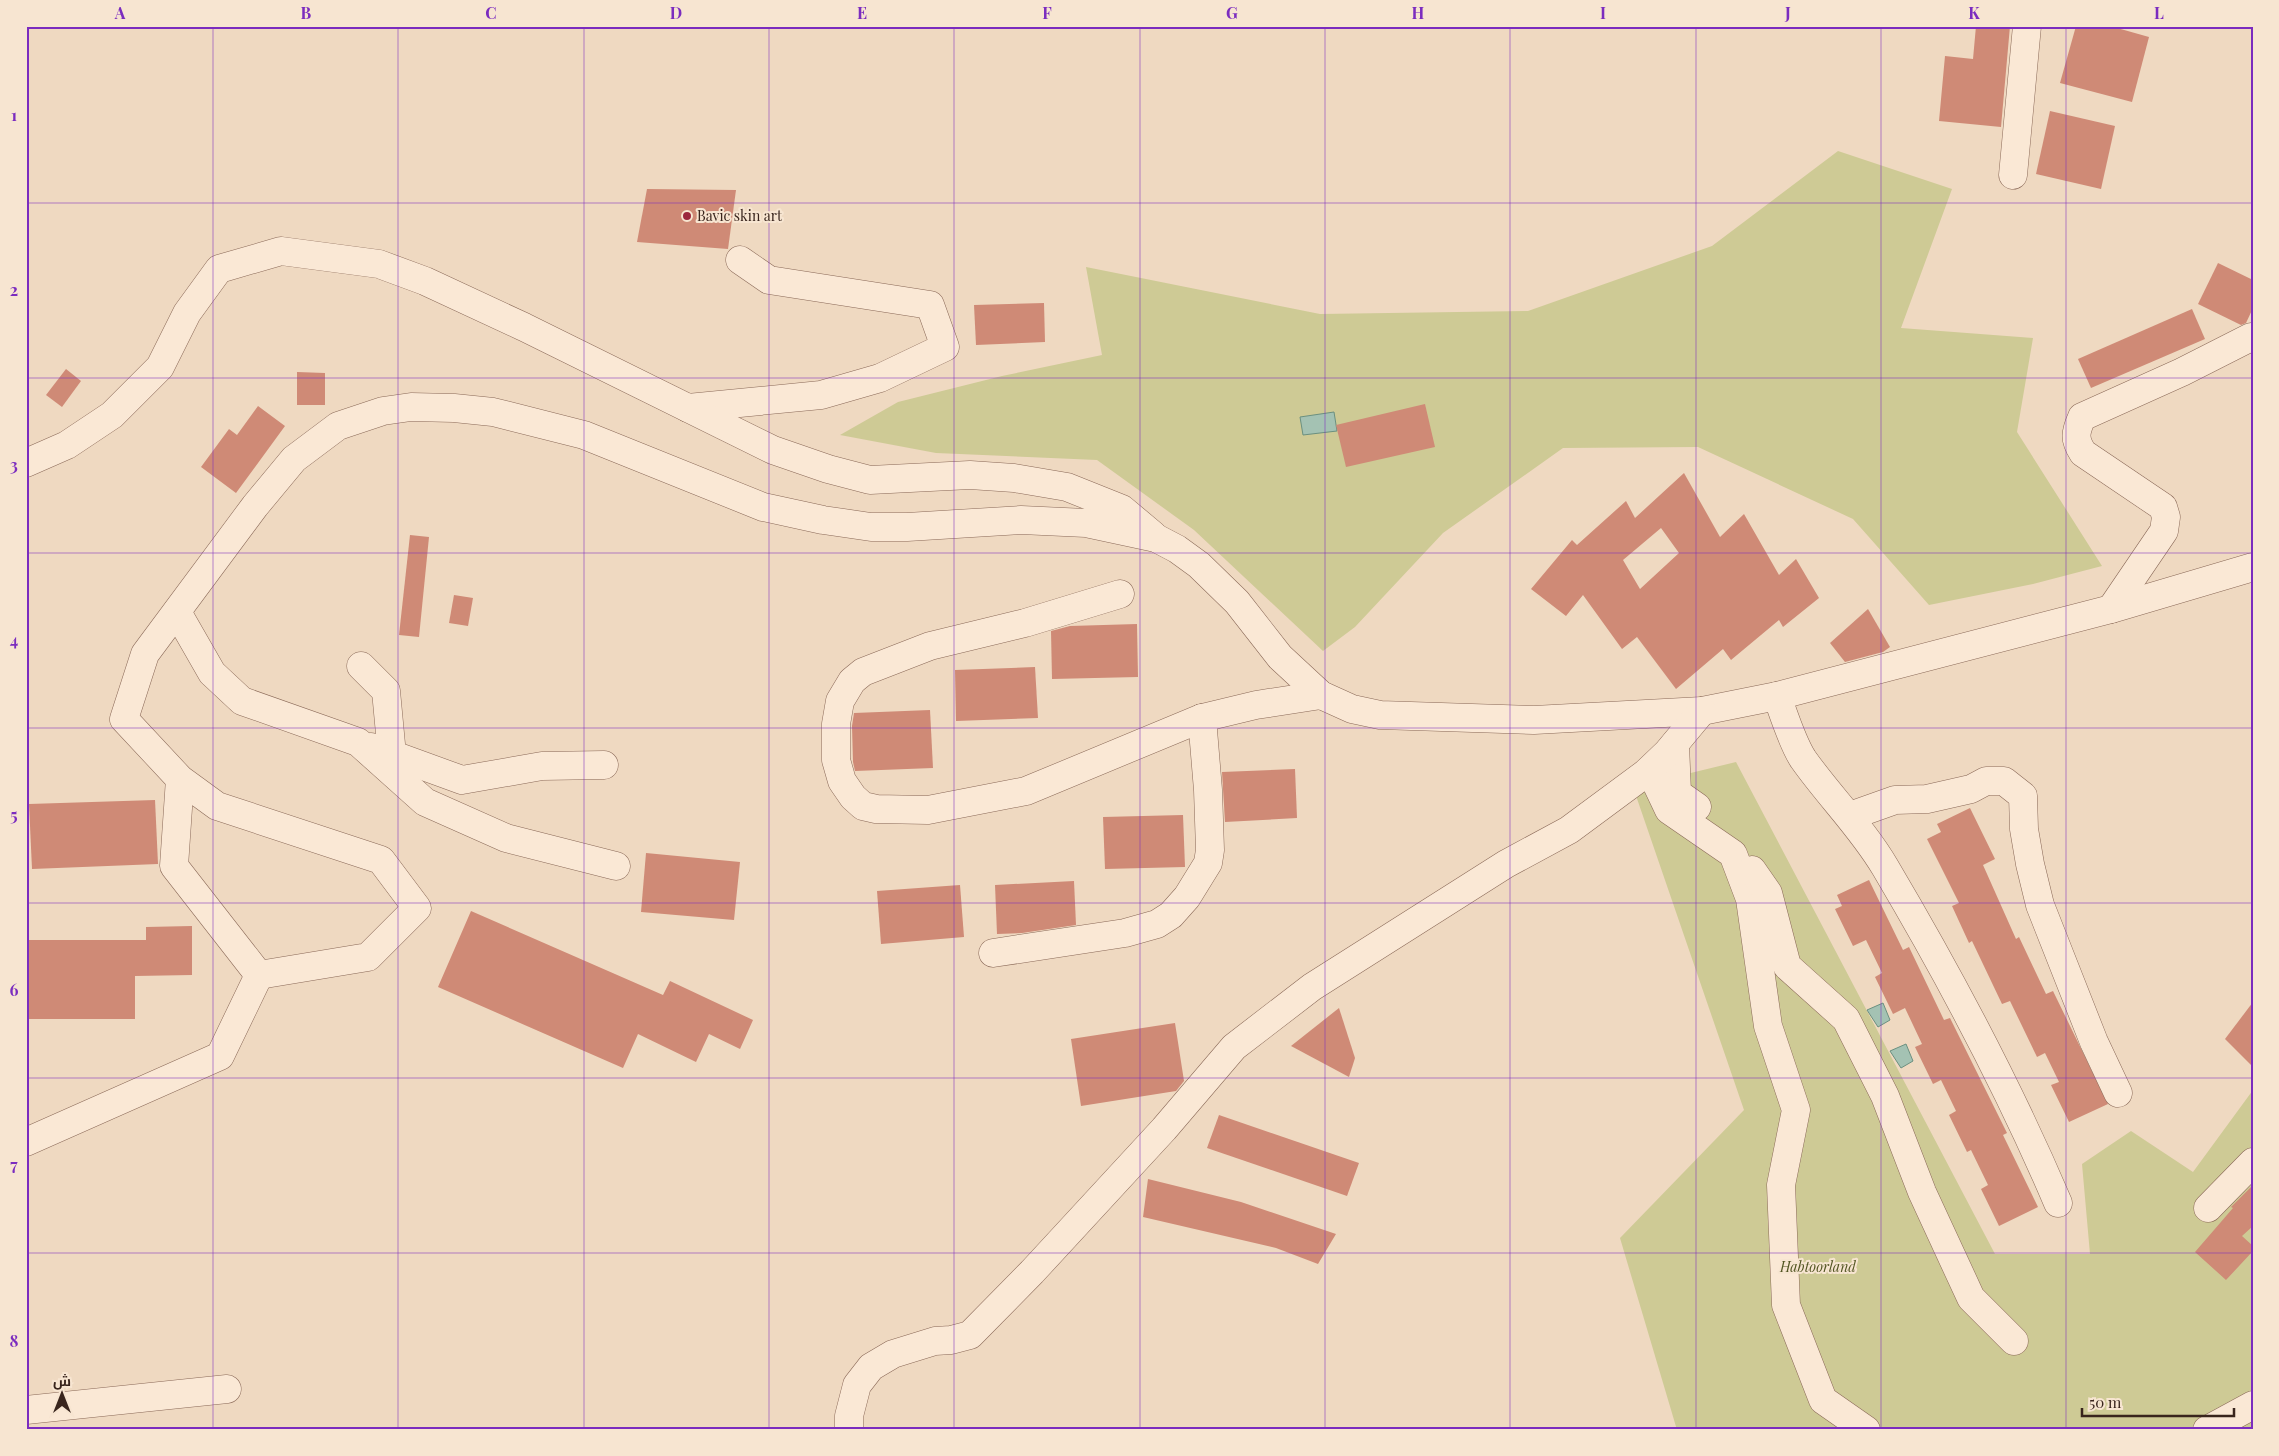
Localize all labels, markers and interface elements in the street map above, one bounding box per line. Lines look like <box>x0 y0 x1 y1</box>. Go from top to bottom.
text: A <box>114 2 126 23</box>
text: B <box>301 2 312 23</box>
text: C <box>485 2 497 23</box>
text: D <box>670 2 682 23</box>
text: E <box>857 2 867 23</box>
text: F <box>1042 2 1052 23</box>
text: G <box>1226 2 1238 23</box>
text: H <box>1412 2 1425 23</box>
text: I <box>1600 2 1606 23</box>
text: J <box>1784 2 1791 23</box>
text: K <box>1968 2 1980 23</box>
text: L <box>2154 2 2164 23</box>
text: 1 <box>11 104 17 125</box>
place label: Bavic skin art <box>697 206 783 225</box>
marker: Bavic skin art <box>681 210 693 222</box>
text: 2 <box>10 279 18 300</box>
text: 3 <box>10 454 18 475</box>
text: 4 <box>10 629 18 650</box>
text: 5 <box>10 804 18 825</box>
text: 6 <box>10 979 19 1000</box>
text: 7 <box>10 1154 18 1175</box>
park label: Habtoorland <box>1779 1257 1856 1276</box>
text: 8 <box>10 1330 19 1351</box>
north arrow <box>38 1368 88 1418</box>
text: ش <box>53 1371 71 1390</box>
scale bar <box>2082 1386 2234 1418</box>
text: 50 m <box>2089 1392 2122 1412</box>

